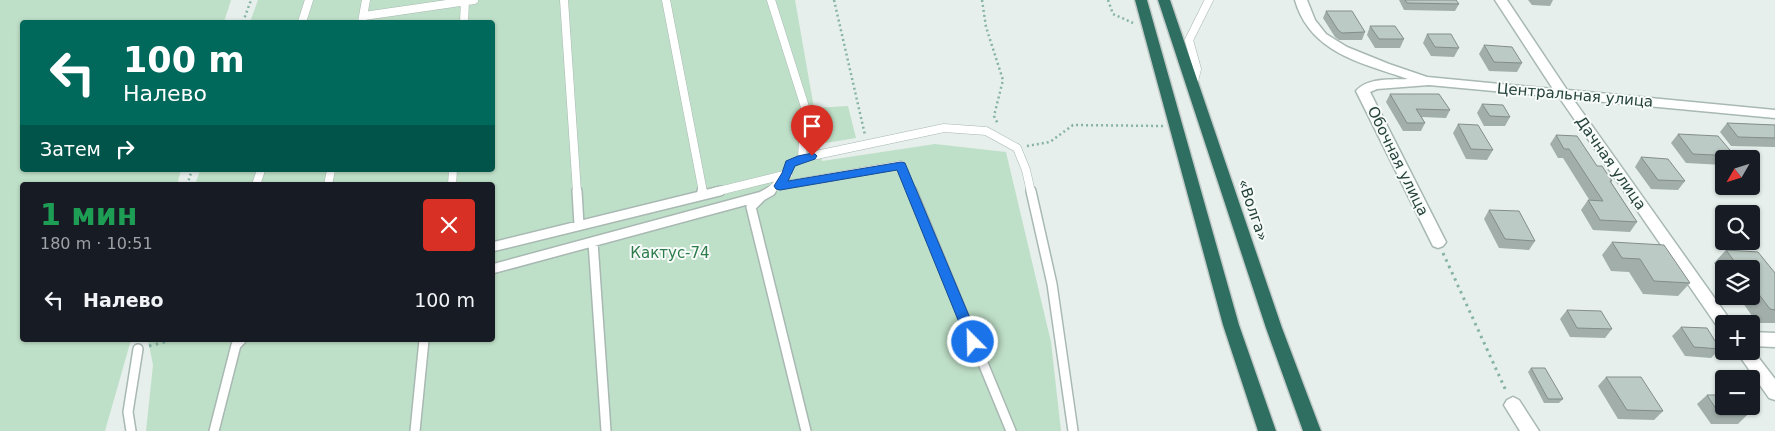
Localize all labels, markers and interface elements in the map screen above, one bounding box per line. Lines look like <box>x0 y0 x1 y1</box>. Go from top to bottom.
icon: left <box>40 40 105 105</box>
text: 100 m <box>123 40 245 80</box>
street label: Центральная улица <box>1496 79 1654 111</box>
text: Налево <box>123 81 207 106</box>
street label: Обочная улица <box>1364 103 1432 219</box>
pin <box>791 105 833 156</box>
icon: arrive <box>798 112 826 140</box>
street label: Дачная улица <box>1572 113 1650 213</box>
icon: right <box>111 135 139 163</box>
text: Затем <box>40 138 101 160</box>
north arrow <box>1715 150 1760 195</box>
map controls <box>1715 150 1760 415</box>
street label: «Волга» <box>1234 177 1272 243</box>
text: 1 мин <box>40 197 138 232</box>
button: close <box>423 199 475 251</box>
button: search <box>1715 205 1760 250</box>
text: 180 m · 10:51 <box>40 234 153 253</box>
park label: Кактус-74 <box>630 244 710 262</box>
button: layers <box>1715 260 1760 305</box>
icon: left <box>40 286 68 314</box>
text: Налево <box>83 289 164 311</box>
text: 100 m <box>414 289 475 311</box>
position arrow <box>946 315 998 367</box>
button: + <box>1715 315 1760 360</box>
button: − <box>1715 370 1760 415</box>

